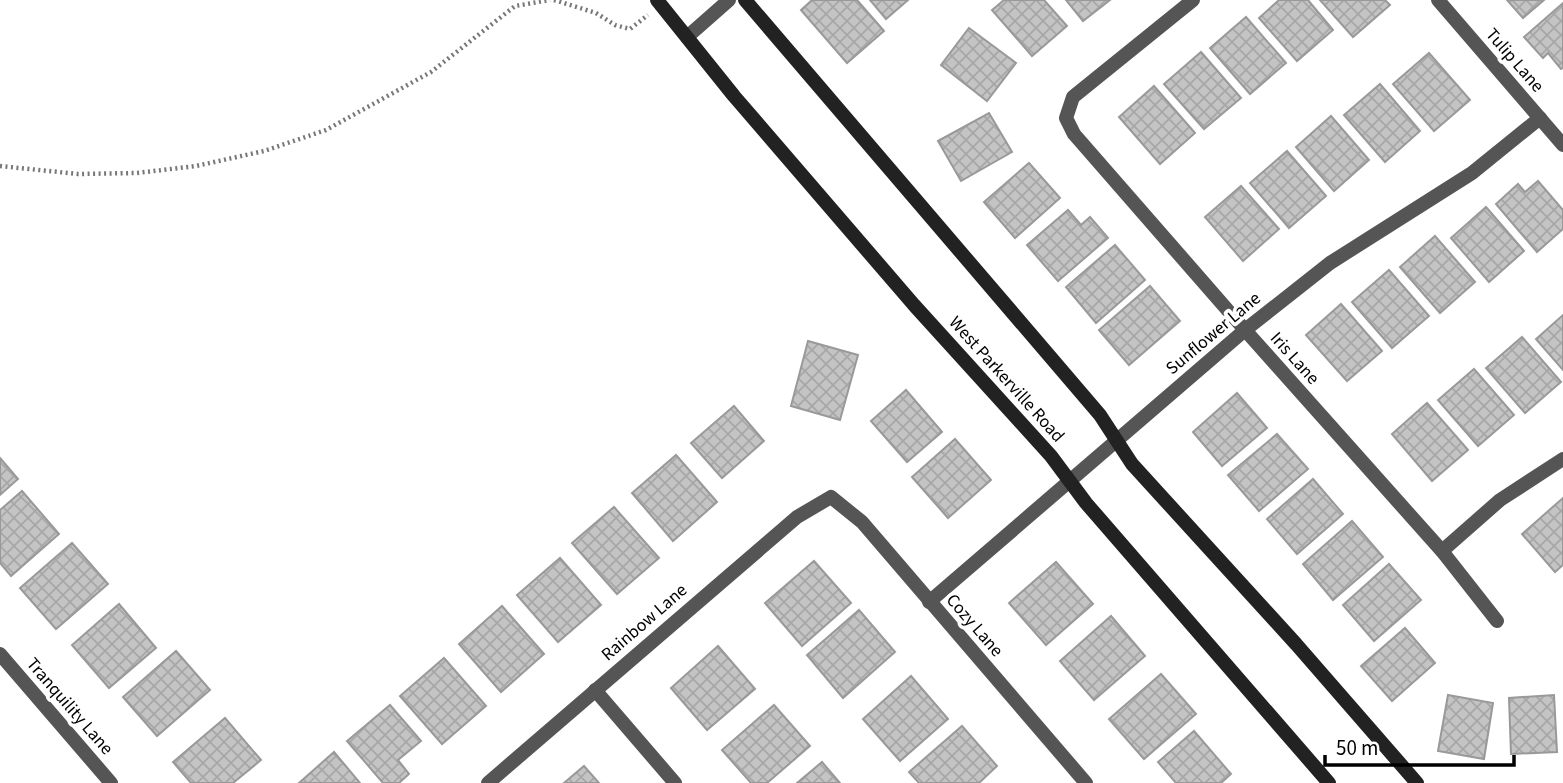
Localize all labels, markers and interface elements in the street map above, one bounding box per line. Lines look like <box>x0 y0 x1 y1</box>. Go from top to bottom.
street label: Tulip Lane <box>1480 23 1550 98</box>
street label: Sunflower Lane <box>1160 286 1266 381</box>
street label: West Parkerville Road <box>943 311 1070 448</box>
street label: Iris Lane <box>1264 327 1325 390</box>
street label: Rainbow Lane <box>596 578 693 667</box>
street label: Cozy Lane <box>940 588 1009 662</box>
street label: Tranquility Lane <box>20 652 119 760</box>
scale bar <box>1325 724 1514 768</box>
text: 50 m <box>1336 733 1378 763</box>

